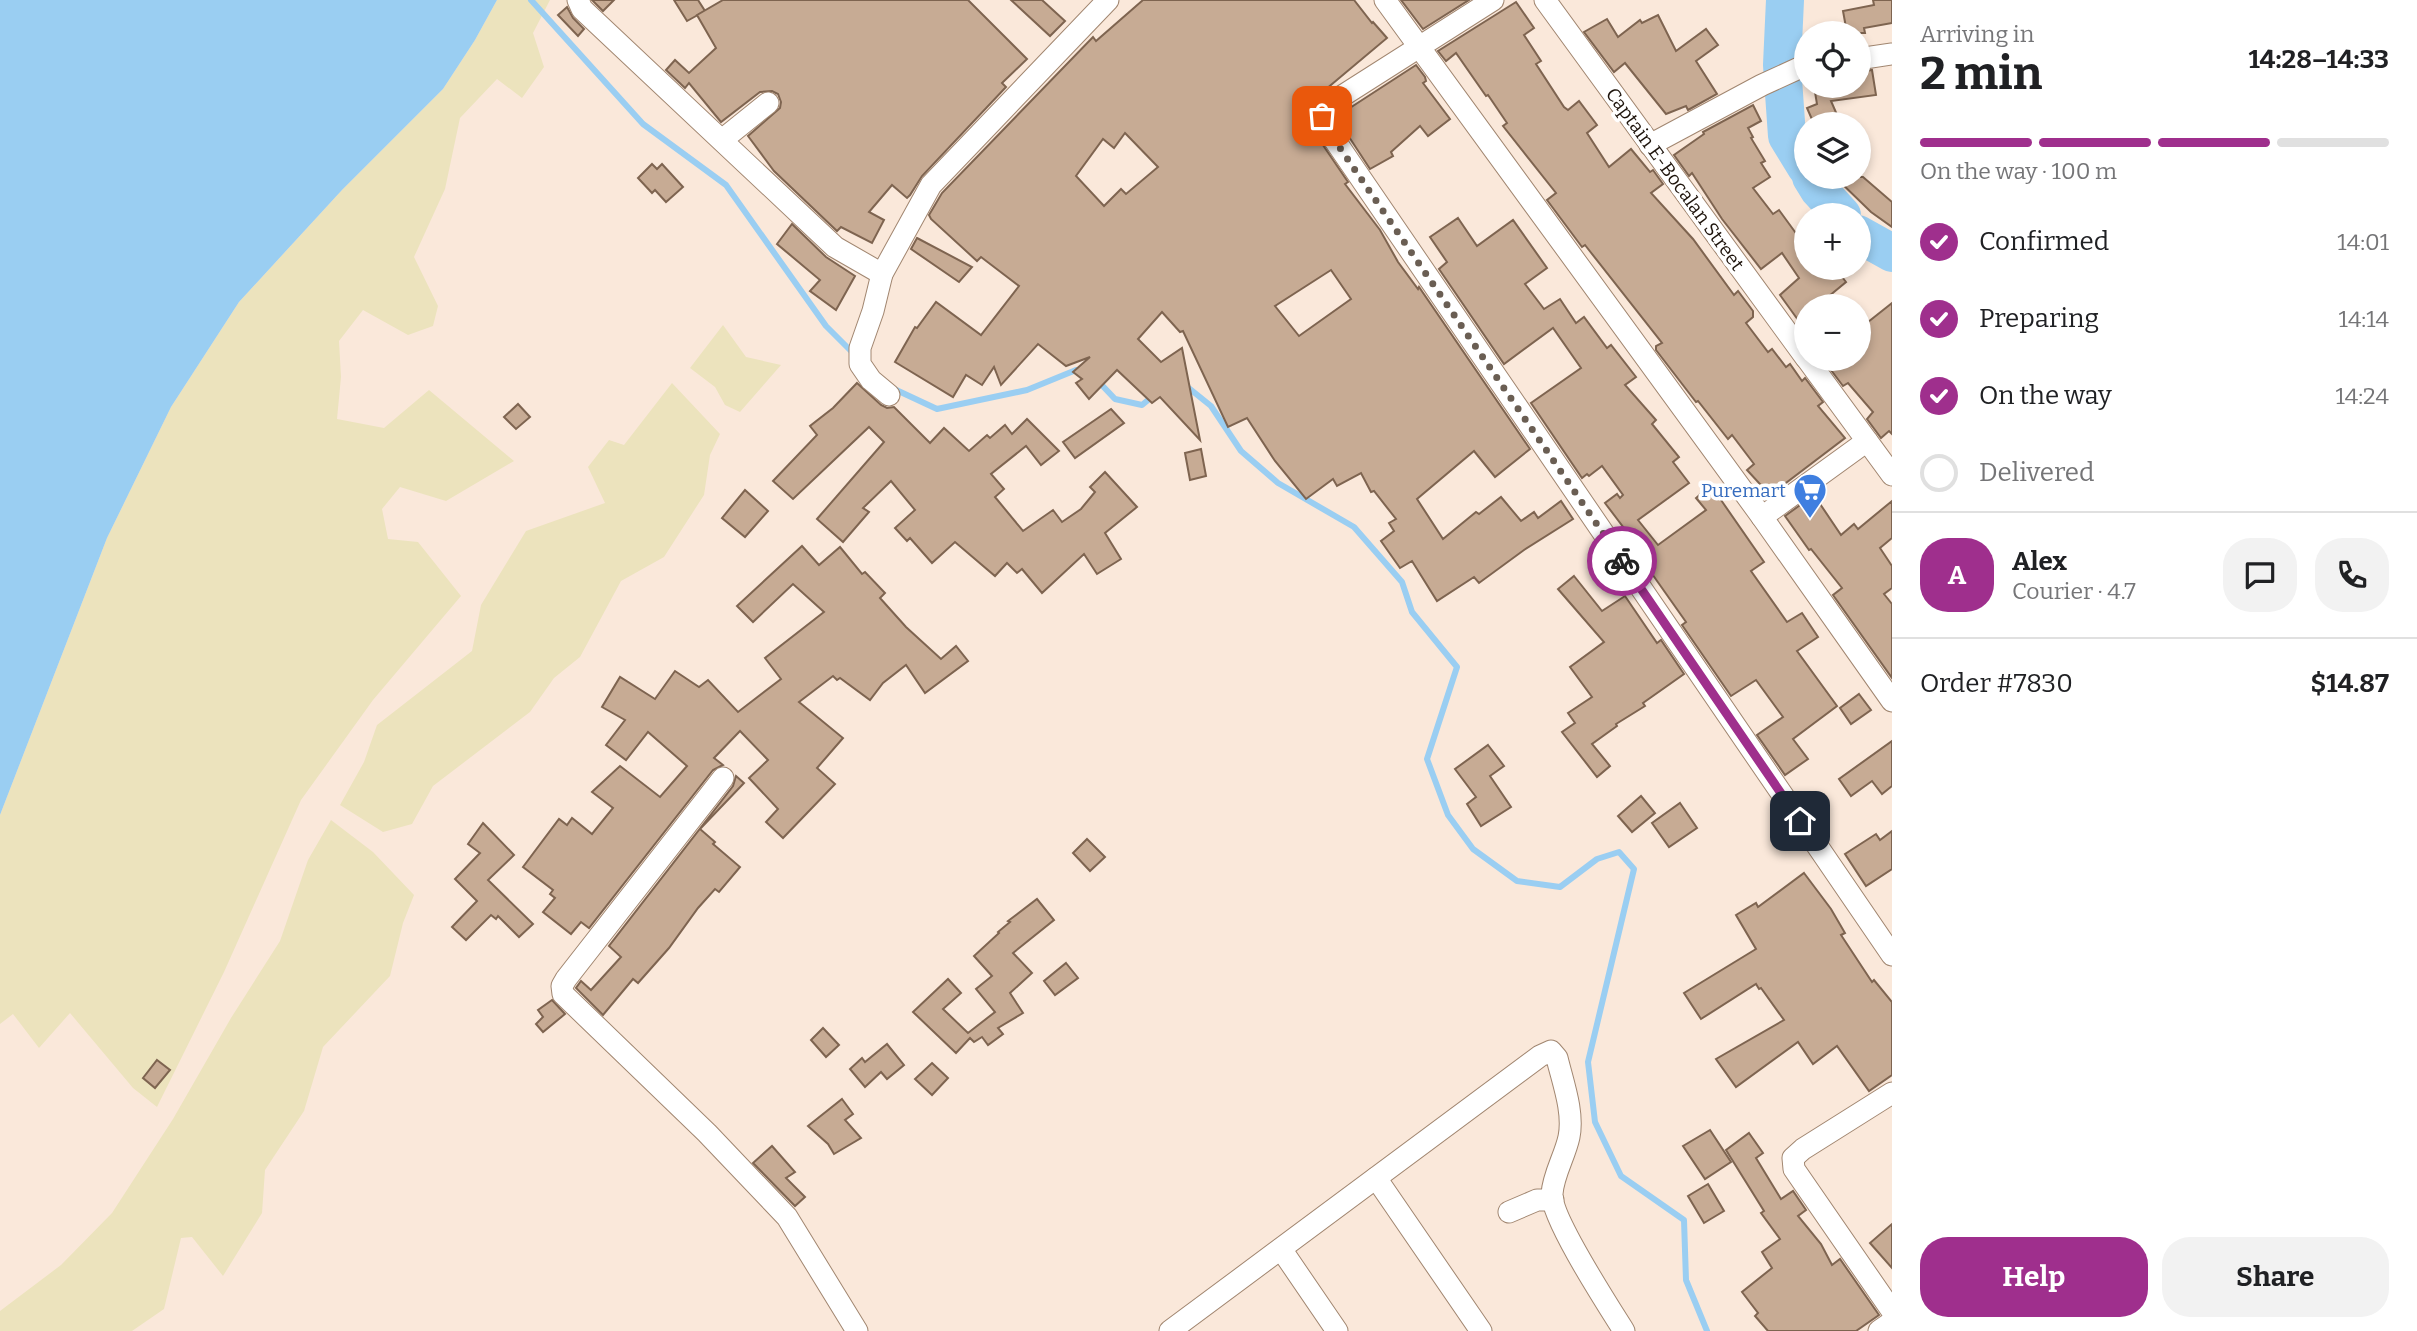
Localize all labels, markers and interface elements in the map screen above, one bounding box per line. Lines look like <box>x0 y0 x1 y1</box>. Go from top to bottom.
text: Arriving in <box>1920 20 2034 48</box>
map controls <box>1794 21 1871 371</box>
button: locate <box>1794 21 1871 98</box>
text: 14:28–14:33 <box>2248 44 2389 75</box>
text: 2 min <box>1920 46 2042 101</box>
street label: Captain E-Bocalan Street <box>1601 83 1749 275</box>
pin <box>1292 86 1352 146</box>
icon: bag <box>1303 97 1341 135</box>
button: layers <box>1794 112 1871 189</box>
text: On the way · 100 m <box>1920 157 2117 185</box>
button: + <box>1794 203 1871 280</box>
icon: check <box>1920 223 1958 261</box>
text: Confirmed <box>1979 226 2109 257</box>
text: 14:01 <box>2337 228 2389 256</box>
button: − <box>1794 294 1871 371</box>
icon: check <box>1920 300 1958 338</box>
text: Preparing <box>1979 303 2099 334</box>
text: 14:14 <box>2339 305 2389 333</box>
icon: check <box>1920 377 1958 415</box>
text: On the way <box>1979 380 2112 411</box>
text: 14:24 <box>2335 382 2389 410</box>
text: Delivered <box>1979 457 2094 488</box>
supermarket icon: Puremart <box>1791 471 1829 520</box>
place label: Puremart <box>1701 479 1786 502</box>
courier <box>1587 526 1657 596</box>
button: chat <box>2223 538 2297 612</box>
button: phone <box>2315 538 2389 612</box>
icon: bike <box>1603 542 1641 580</box>
text: Alex <box>2012 546 2067 577</box>
text: A <box>1948 560 1966 591</box>
text: Courier · 4.7 <box>2012 577 2136 605</box>
text: Order #7830 <box>1920 668 2073 699</box>
text: $14.87 <box>2311 668 2389 699</box>
pin <box>1770 791 1830 851</box>
icon: home <box>1781 802 1819 840</box>
button: Help <box>1920 1237 2148 1317</box>
button: Share <box>2162 1237 2389 1317</box>

